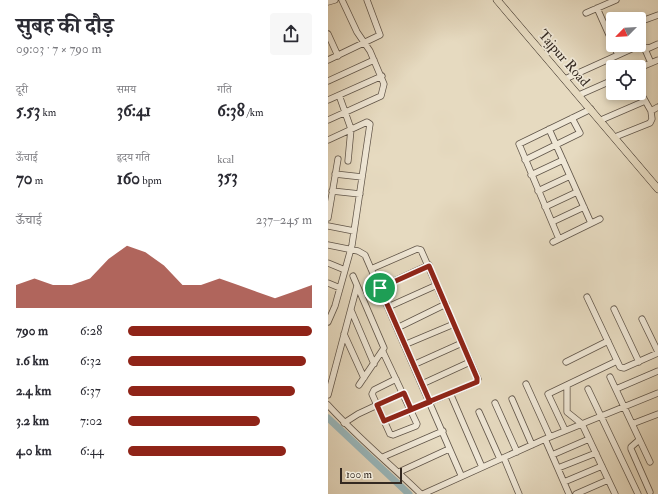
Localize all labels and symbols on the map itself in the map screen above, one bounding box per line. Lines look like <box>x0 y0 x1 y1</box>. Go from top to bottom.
north arrow <box>606 12 646 52</box>
street label: Tajpur Road <box>534 26 593 91</box>
pin <box>363 271 397 305</box>
scale bar <box>340 466 402 485</box>

